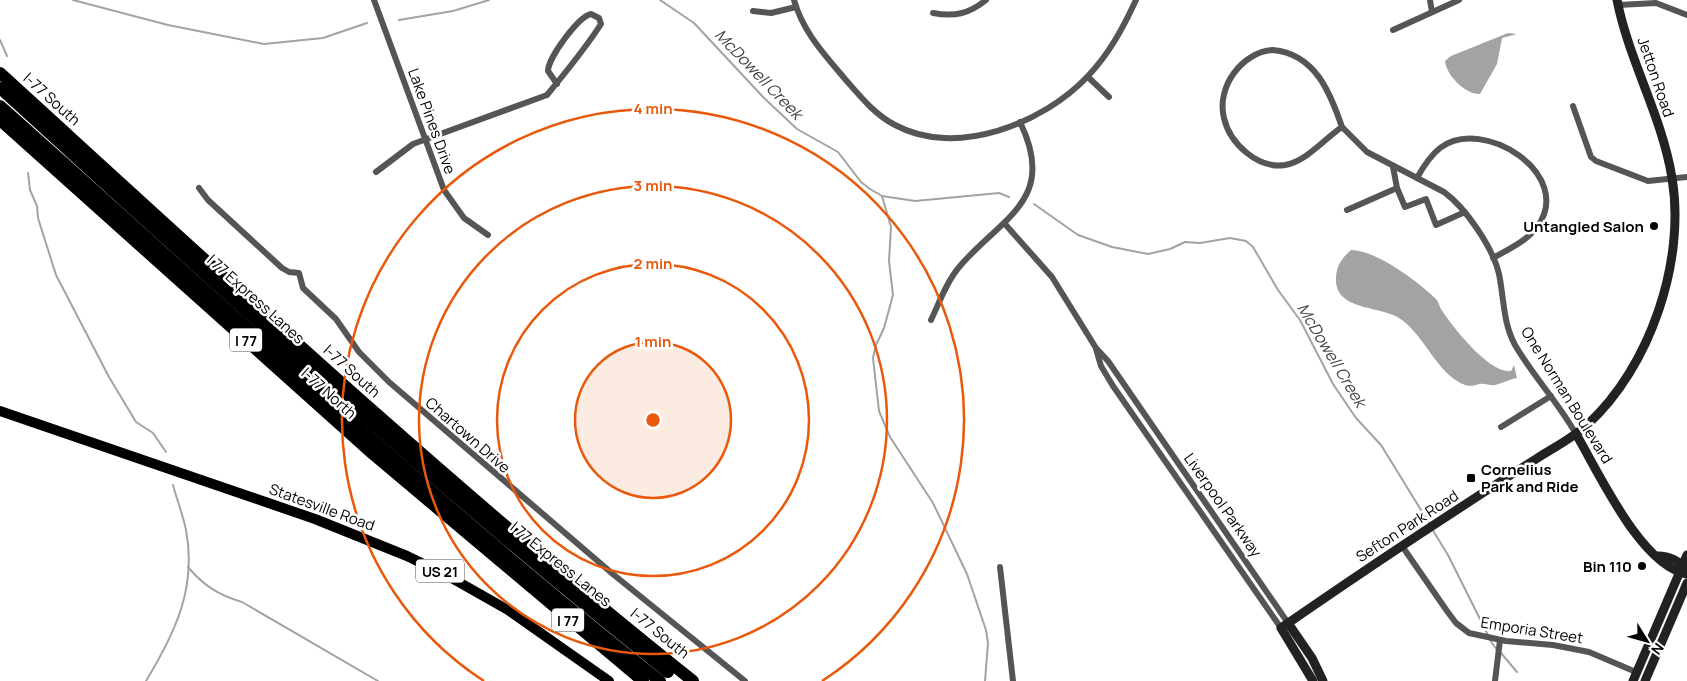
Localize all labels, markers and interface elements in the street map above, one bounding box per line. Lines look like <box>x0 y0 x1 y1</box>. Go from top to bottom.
water label: McDowell Creek <box>710 24 809 126</box>
street label: Jetton Road <box>1633 34 1679 120</box>
street label: Lake Pines Drive <box>403 65 461 177</box>
street label: I-77 South <box>19 68 85 130</box>
text: 4 min <box>633 98 673 119</box>
text: 3 min <box>634 175 672 196</box>
place label: Untangled Salon <box>1523 216 1644 237</box>
marker: Untangled Salon <box>1648 220 1660 232</box>
street label: I 77 Express Lanes <box>204 251 308 347</box>
text: 2 min <box>633 253 673 274</box>
water label: McDowell Creek <box>1292 299 1373 413</box>
street label: One Norman Boulevard <box>1516 323 1618 467</box>
road number: I 77 <box>230 328 262 352</box>
text: 1 min <box>635 331 671 352</box>
street label: I-77 South <box>319 340 385 402</box>
street label: I-77 North <box>297 363 361 424</box>
street label: Chartown Drive <box>421 392 515 478</box>
centre of rings <box>644 411 662 429</box>
street label: Liverpool Parkway <box>1179 449 1267 561</box>
place label: Cornelius Park and Ride <box>1481 459 1579 497</box>
marker: Cornelius Park and Ride <box>1465 472 1477 484</box>
street label: Statesville Road <box>266 478 378 536</box>
street label: Sefton Park Road <box>1352 485 1462 567</box>
street label: I 77 Express Lanes <box>506 517 616 611</box>
place label: Bin 110 <box>1583 556 1632 577</box>
road number: US 21 <box>416 560 464 582</box>
marker: Bin 110 <box>1636 560 1648 572</box>
street label: I-77 South <box>626 603 694 663</box>
road number: I 77 <box>552 608 584 632</box>
street label: Emporia Street <box>1479 612 1585 648</box>
north arrow <box>1622 616 1672 666</box>
text: N <box>1647 639 1668 659</box>

